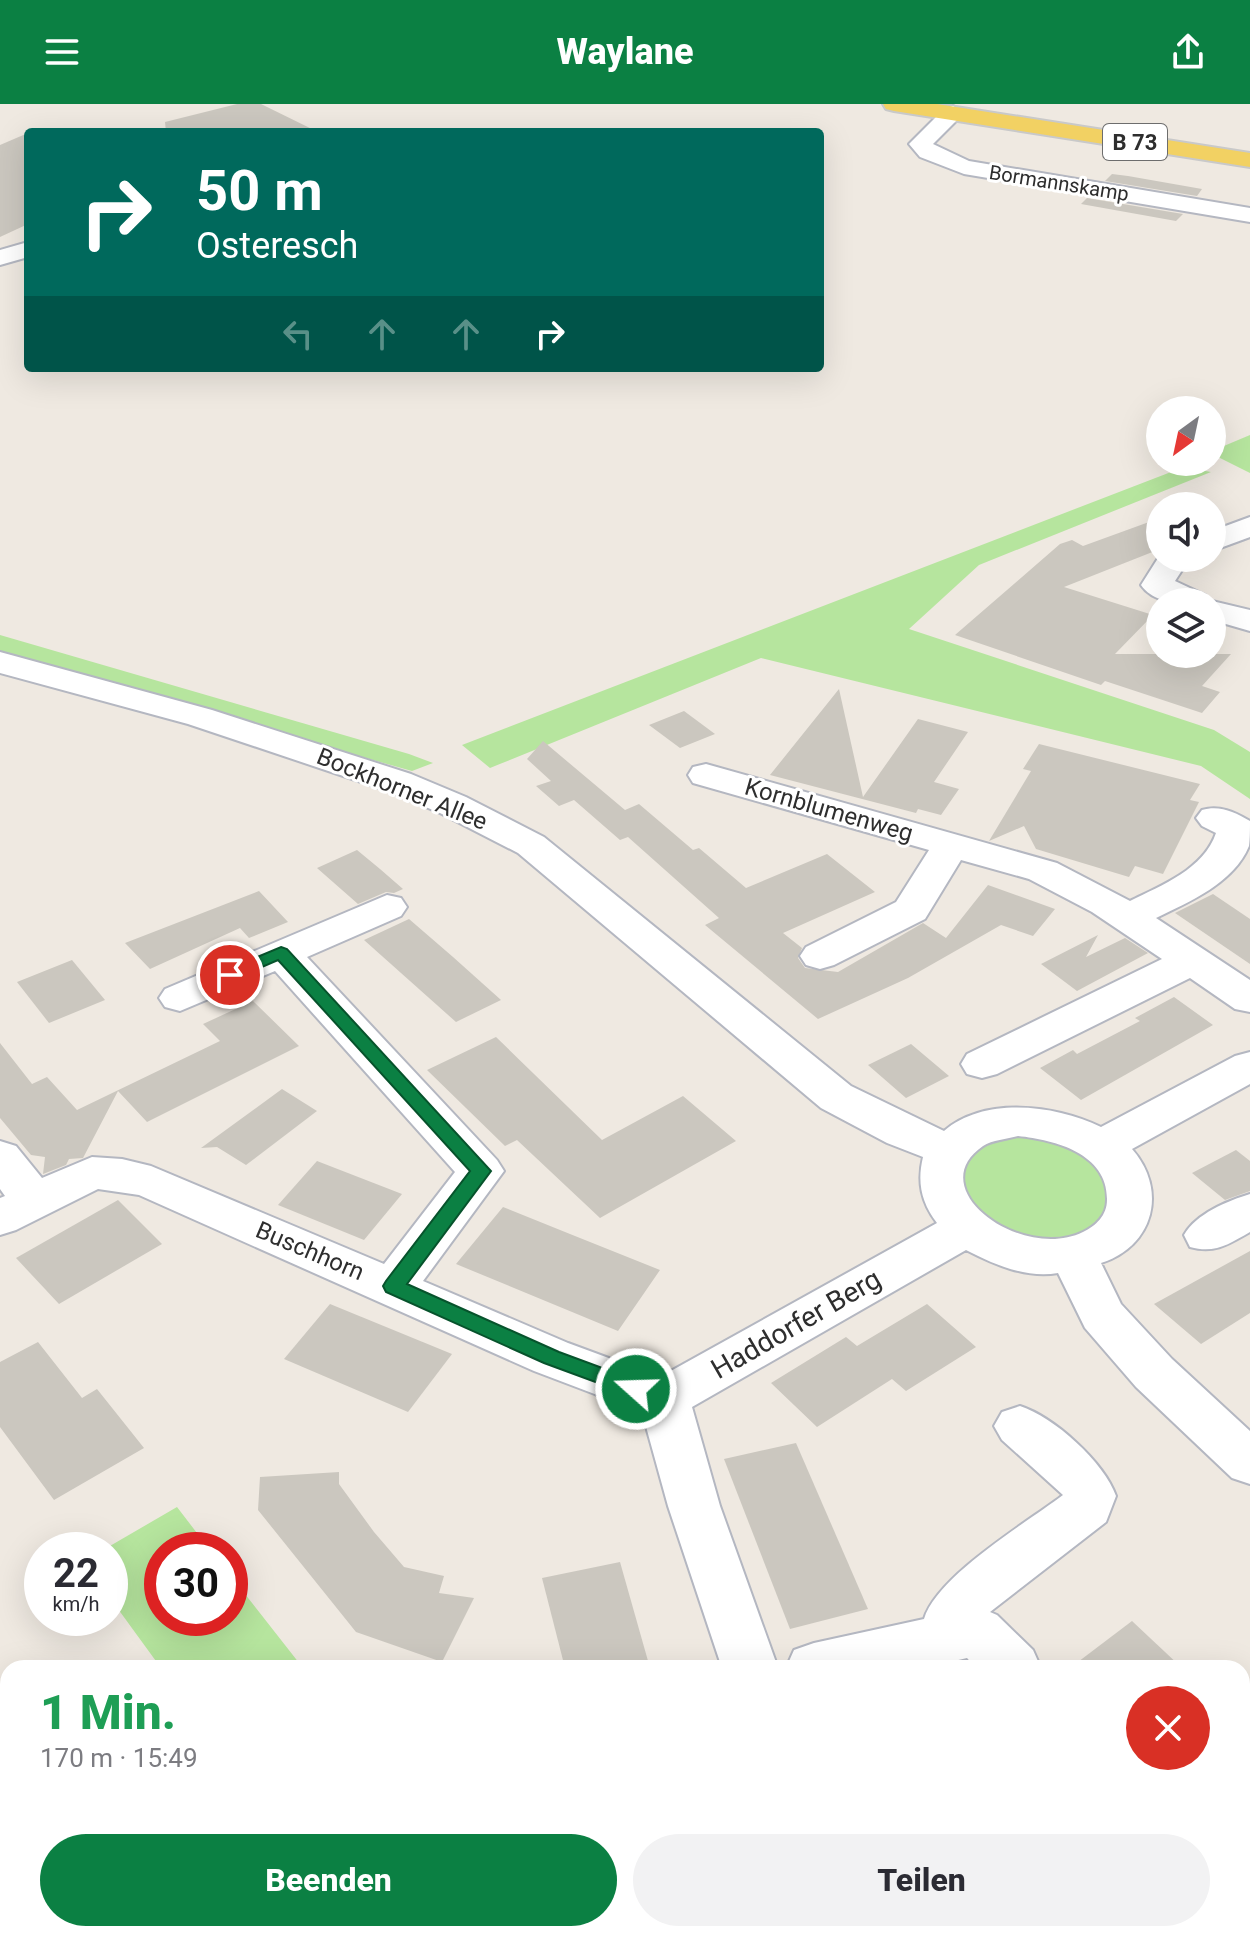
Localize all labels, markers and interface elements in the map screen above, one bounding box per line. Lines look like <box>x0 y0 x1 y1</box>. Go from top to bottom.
icon: menu <box>40 30 84 74</box>
icon: share <box>1166 30 1210 74</box>
text: Waylane <box>557 31 693 73</box>
road number: B 73 <box>1103 124 1167 160</box>
text: 50 m <box>196 158 323 224</box>
icon: right <box>64 160 168 264</box>
street label: Bormannskamp <box>987 160 1131 206</box>
text: Osteresch <box>196 225 358 267</box>
icon: left <box>276 312 320 356</box>
icon: ahead <box>360 312 404 356</box>
icon: ahead <box>444 312 488 356</box>
icon: right <box>528 312 572 356</box>
north arrow <box>1146 396 1226 476</box>
map controls <box>1146 396 1226 668</box>
button: sound <box>1146 492 1226 572</box>
button: layers <box>1146 588 1226 668</box>
street label: Bockhorner Allee <box>313 742 491 836</box>
street label: Kornblumenweg <box>742 773 916 847</box>
pin <box>196 941 264 1009</box>
icon: arrive <box>208 953 252 997</box>
street label: Buschhorn <box>252 1216 368 1286</box>
street label: Haddorfer Berg <box>705 1262 887 1386</box>
position arrow <box>594 1347 678 1431</box>
speed limit sign: 30 <box>144 1532 248 1636</box>
text: 22 <box>53 1550 99 1597</box>
text: km/h <box>53 1592 99 1616</box>
text: 1 Min. <box>40 1684 176 1741</box>
button: close <box>1126 1686 1210 1770</box>
text: 170 m · 15:49 <box>40 1743 198 1773</box>
button: Beenden <box>40 1834 617 1926</box>
button: Teilen <box>633 1834 1210 1926</box>

